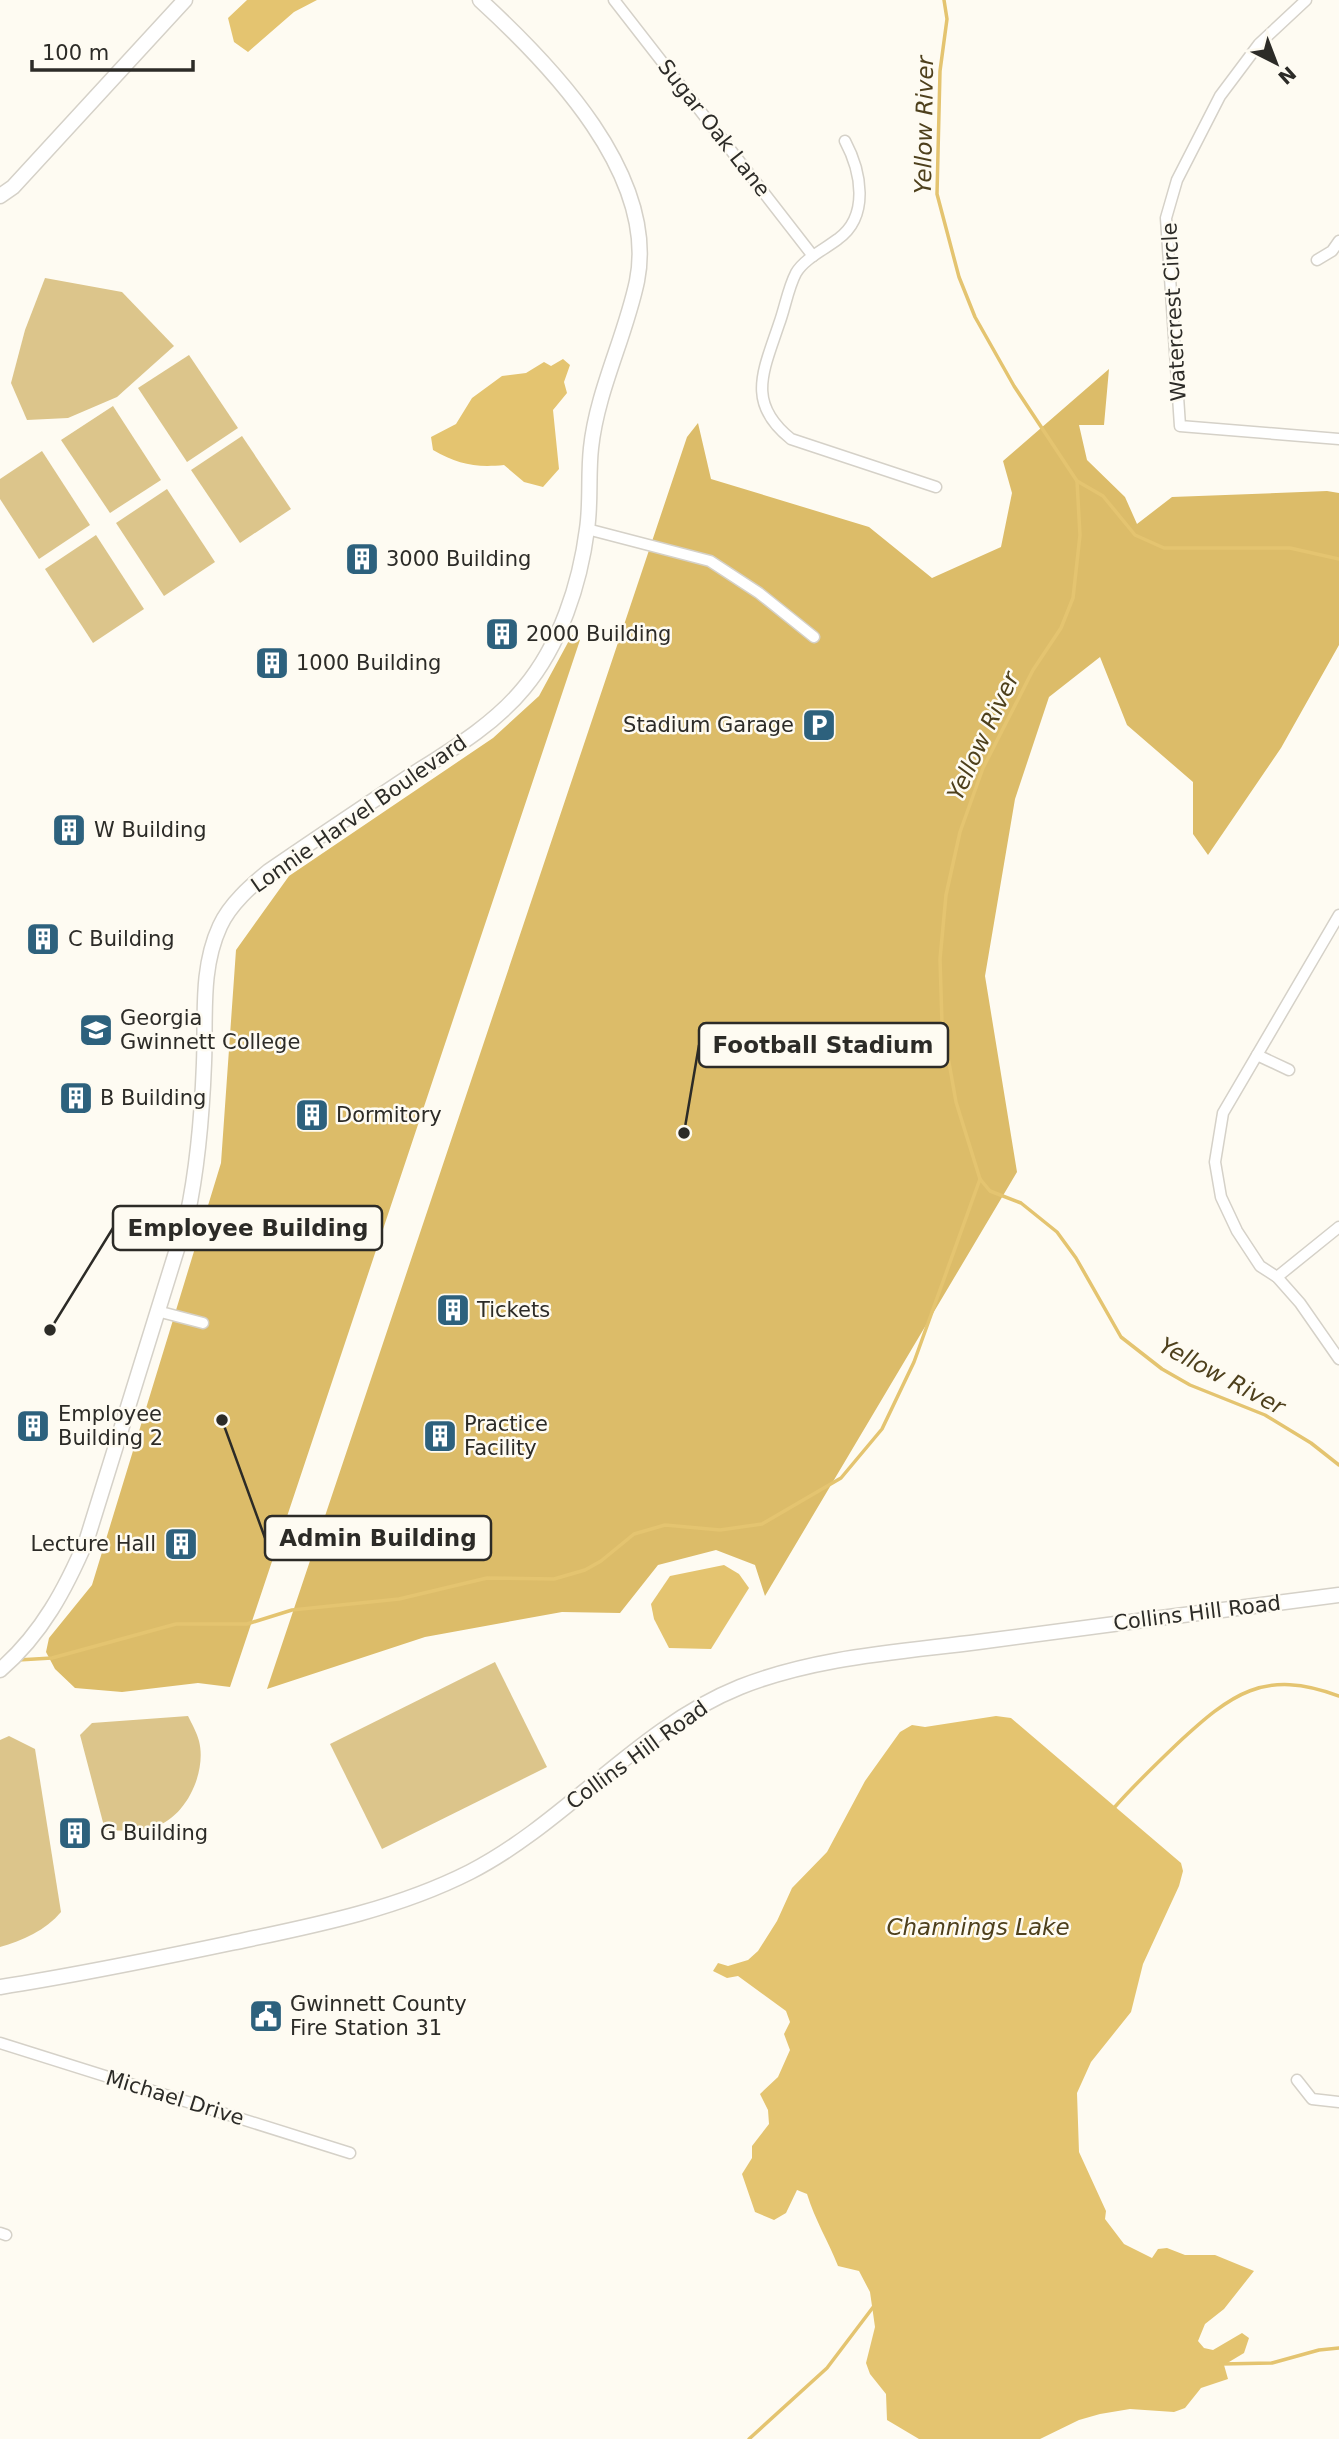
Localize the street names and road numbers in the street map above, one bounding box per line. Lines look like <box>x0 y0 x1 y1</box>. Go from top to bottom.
street label: Sugar Oak Lane <box>653 55 775 201</box>
street label: Watercrest Circle <box>1157 222 1191 402</box>
street label: Lonnie Harvel Boulevard <box>247 730 471 898</box>
street label: Collins Hill Road <box>1112 1591 1282 1635</box>
street label: Collins Hill Road <box>562 1696 712 1814</box>
street label: Michael Drive <box>103 2066 247 2130</box>

